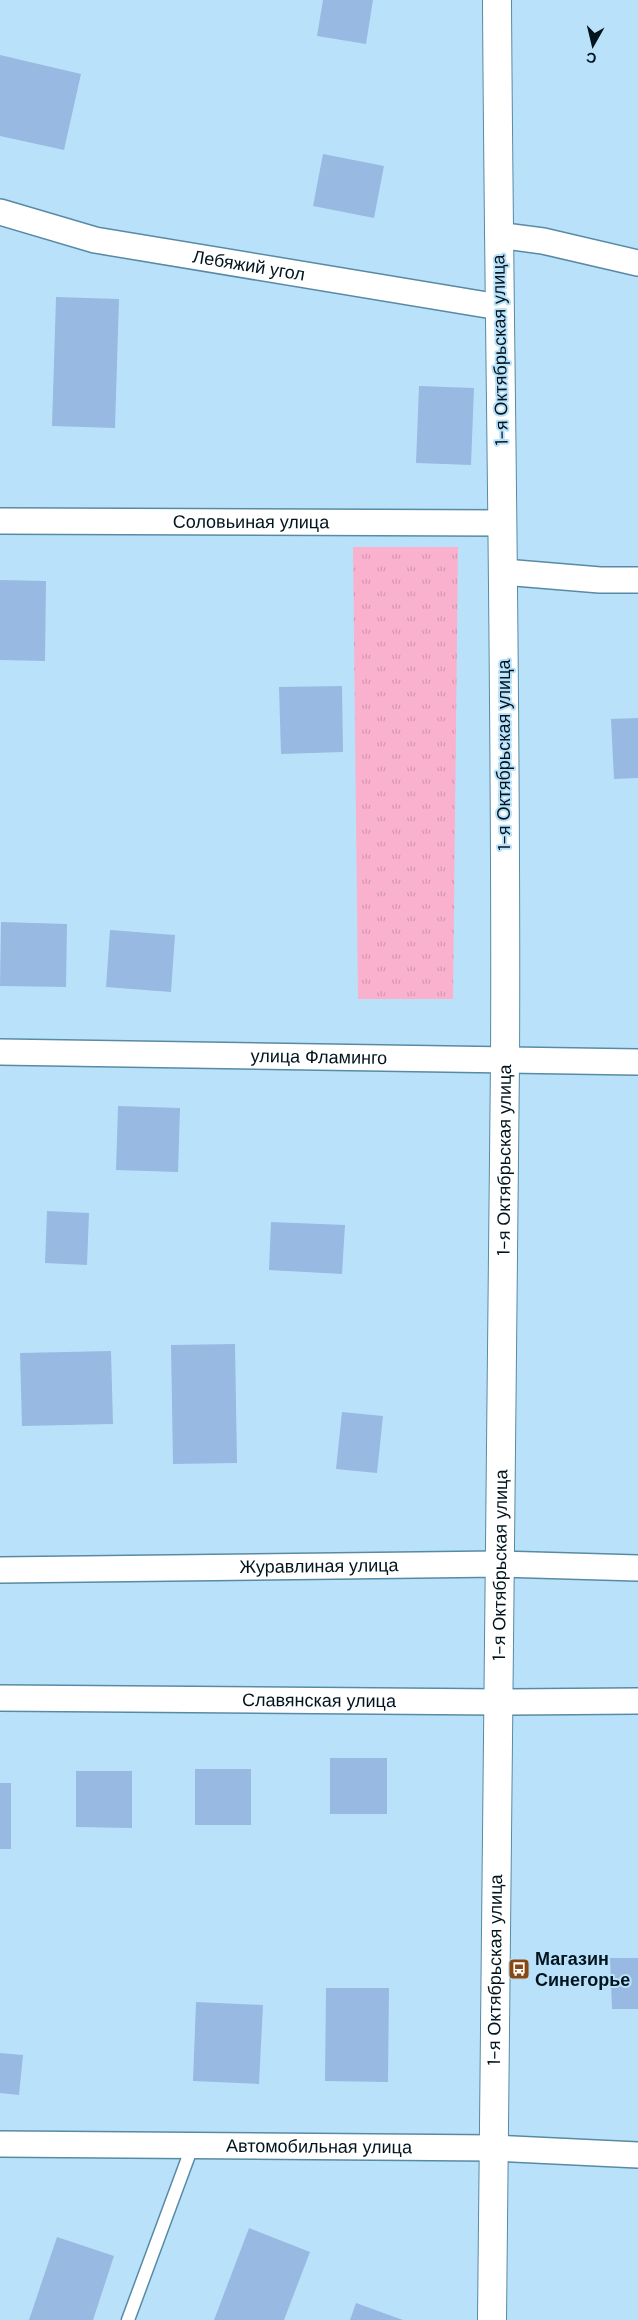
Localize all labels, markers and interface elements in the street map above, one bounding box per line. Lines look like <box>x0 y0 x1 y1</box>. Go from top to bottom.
north arrow <box>568 20 618 70</box>
text: С <box>585 48 597 67</box>
street label: Лебяжий угол <box>191 244 307 287</box>
street label: 1-я Октябрьская улица <box>486 253 514 446</box>
street label: Соловьиная улица <box>173 510 330 534</box>
street label: 1-я Октябрьская улица <box>492 659 516 850</box>
street label: улица Фламинго <box>251 1044 387 1070</box>
street label: 1-я Октябрьская улица <box>492 1063 517 1256</box>
street label: 1-я Октябрьская улица <box>487 1468 513 1661</box>
street label: Журавлиная улица <box>239 1553 400 1579</box>
street label: Славянская улица <box>242 1688 397 1713</box>
street label: 1-я Октябрьская улица <box>482 1873 508 2066</box>
place label: Магазин Синегорье <box>535 1947 630 1992</box>
bus stop icon: Магазин Синегорье <box>507 1957 531 1981</box>
street label: Автомобильная улица <box>226 2134 413 2159</box>

